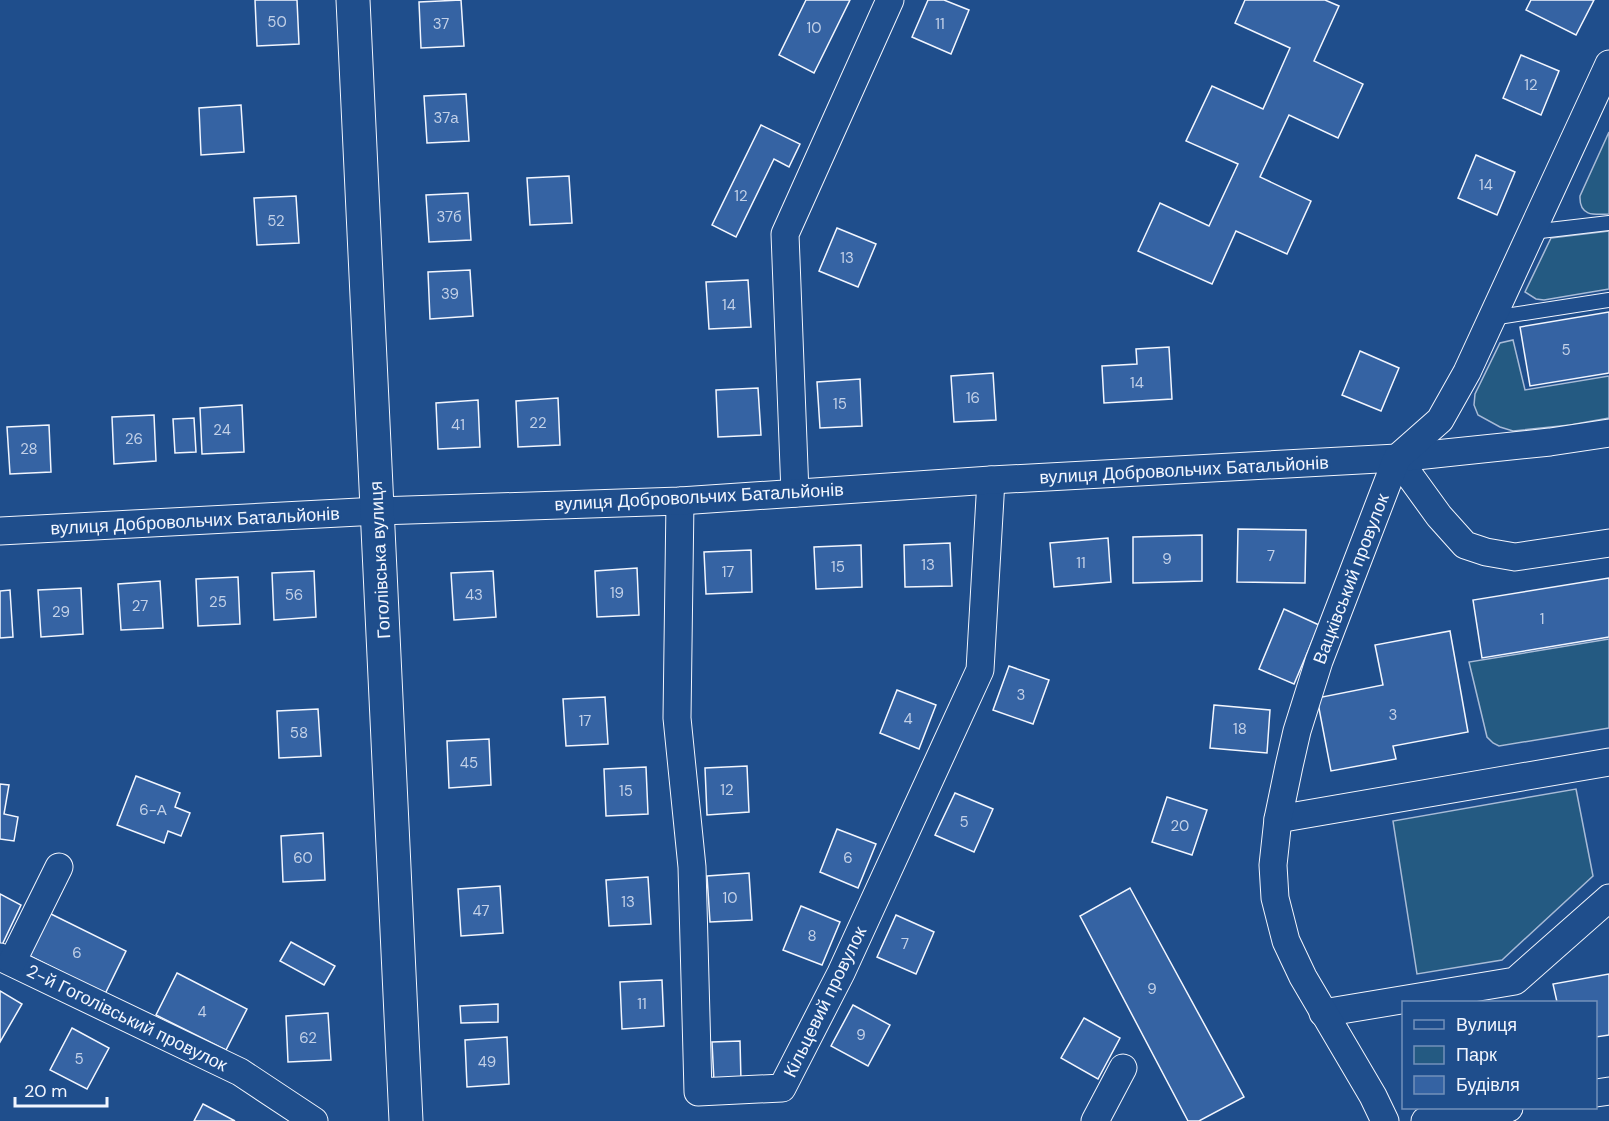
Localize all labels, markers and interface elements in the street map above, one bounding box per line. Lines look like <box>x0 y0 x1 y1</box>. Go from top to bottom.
house number: 50 <box>267 12 287 32</box>
house number: 37 <box>433 14 449 34</box>
house number: 11 <box>935 14 945 34</box>
house number: 10 <box>807 18 821 38</box>
house number: 12 <box>1524 75 1538 95</box>
house number: 37а <box>434 108 459 128</box>
house number: 14 <box>1479 175 1493 195</box>
house number: 12 <box>734 186 748 206</box>
house number: 37б <box>436 207 462 227</box>
house number: 52 <box>267 211 285 231</box>
house number: 13 <box>840 248 854 268</box>
house number: 39 <box>441 284 459 304</box>
house number: 14 <box>722 295 736 315</box>
house number: 5 <box>1561 340 1571 360</box>
house number: 14 <box>1130 373 1144 393</box>
house number: 16 <box>966 388 980 408</box>
house number: 15 <box>833 394 847 414</box>
house number: 22 <box>529 413 547 433</box>
house number: 41 <box>451 415 465 435</box>
house number: 24 <box>213 420 231 440</box>
house number: 26 <box>125 429 143 449</box>
house number: 28 <box>20 439 38 459</box>
street label: вулиця Добровольчих Батальйонів <box>1039 450 1329 490</box>
street label: вулиця Добровольчих Батальйонів <box>554 477 844 517</box>
street label: Гоголівська вулиця <box>364 480 396 640</box>
street label: Вацківський провулок <box>1307 490 1395 668</box>
street label: вулиця Добровольчих Батальйонів <box>50 501 340 541</box>
house number: 7 <box>1267 546 1275 566</box>
house number: 9 <box>1162 549 1172 569</box>
house number: 11 <box>1076 553 1086 573</box>
house number: 13 <box>921 555 935 575</box>
house number: 15 <box>831 557 845 577</box>
house number: 17 <box>722 562 734 582</box>
house number: 19 <box>610 583 624 603</box>
house number: 56 <box>285 585 303 605</box>
house number: 43 <box>465 585 483 605</box>
house number: 25 <box>209 592 227 612</box>
house number: 27 <box>132 596 148 616</box>
house number: 29 <box>52 602 70 622</box>
house number: 1 <box>1540 609 1544 629</box>
house number: 3 <box>1017 685 1025 705</box>
house number: 3 <box>1389 705 1397 725</box>
house number: 4 <box>903 709 913 729</box>
house number: 17 <box>579 711 591 731</box>
house number: 18 <box>1233 719 1247 739</box>
house number: 58 <box>290 723 308 743</box>
house number: 45 <box>460 753 478 773</box>
house number: 12 <box>720 780 734 800</box>
house number: 15 <box>619 781 633 801</box>
house number: 6-А <box>139 800 167 820</box>
house number: 5 <box>959 812 969 832</box>
house number: 20 <box>1171 816 1189 836</box>
house number: 60 <box>293 848 313 868</box>
house number: 6 <box>843 848 853 868</box>
house number: 10 <box>723 888 737 908</box>
house number: 13 <box>621 892 635 912</box>
house number: 47 <box>472 901 490 921</box>
street label: Кільцевий провулок <box>778 922 872 1081</box>
house number: 8 <box>807 926 817 946</box>
house number: 7 <box>901 934 909 954</box>
house number: 6 <box>72 943 82 963</box>
street label: 2-й Гоголівський провулок <box>23 959 231 1077</box>
house number: 9 <box>1147 979 1157 999</box>
house number: 11 <box>637 994 647 1014</box>
legend <box>1402 1001 1597 1109</box>
house number: 4 <box>197 1002 207 1022</box>
text: Вулиця <box>1456 1013 1517 1037</box>
house number: 9 <box>856 1025 866 1045</box>
house number: 62 <box>299 1028 317 1048</box>
text: Парк <box>1456 1043 1497 1067</box>
house number: 5 <box>74 1049 84 1069</box>
house number: 49 <box>478 1052 496 1072</box>
scale bar <box>15 1070 106 1108</box>
text: Будівля <box>1456 1073 1520 1097</box>
text: 20 m <box>24 1079 67 1103</box>

